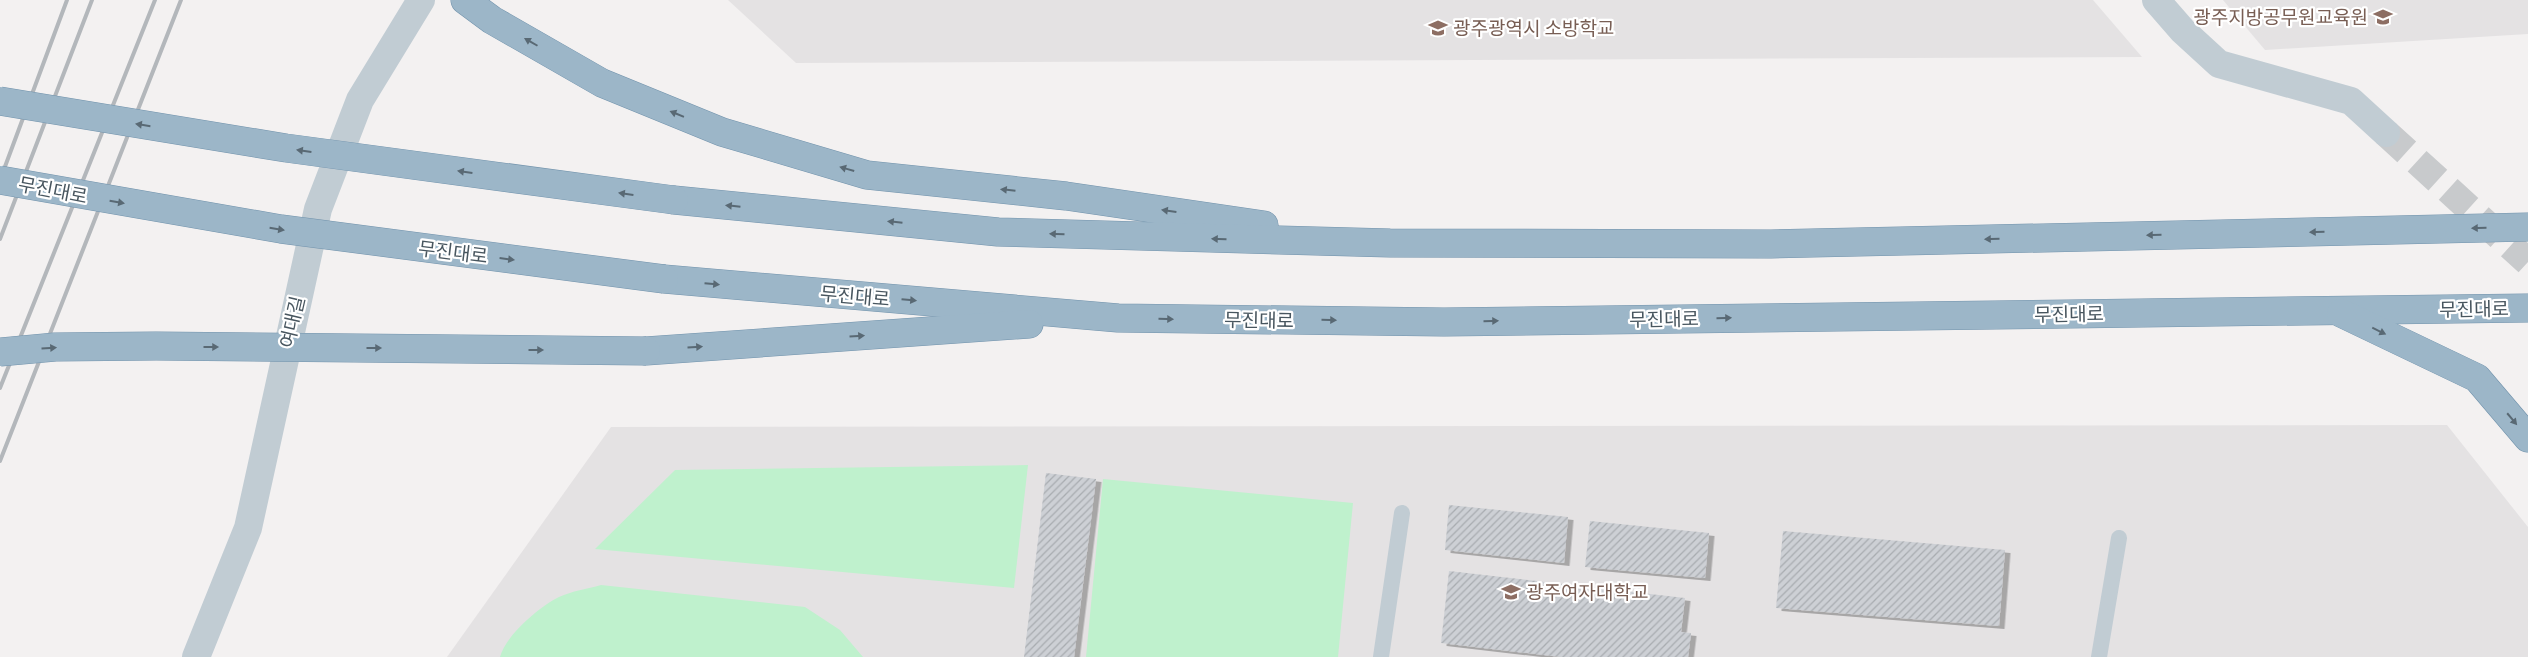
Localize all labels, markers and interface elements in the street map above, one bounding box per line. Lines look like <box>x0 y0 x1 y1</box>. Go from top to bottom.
place label: 광주지방공무원교육원 <box>2193 5 2368 29</box>
school or university icon: 광주지방공무원교육원 <box>2372 6 2394 28</box>
place label: 광주광역시 소방학교 <box>1453 16 1614 40</box>
school or university icon: 광주광역시 소방학교 <box>1427 17 1449 39</box>
one-way arrow <box>525 38 538 47</box>
one-way arrow <box>669 110 684 118</box>
one-way arrow <box>135 120 151 128</box>
one-way arrow <box>295 147 311 155</box>
one-way arrow <box>839 164 854 172</box>
one-way arrow <box>456 168 472 176</box>
street label: 무진대로 <box>16 172 90 208</box>
one-way arrow <box>999 186 1015 194</box>
one-way arrow <box>617 189 633 197</box>
one-way arrow <box>109 198 125 206</box>
one-way arrow <box>725 202 741 210</box>
one-way arrow <box>1161 207 1177 215</box>
one-way arrow <box>886 218 902 226</box>
one-way arrow <box>2471 224 2487 232</box>
one-way arrow <box>269 225 285 233</box>
one-way arrow <box>2309 228 2325 236</box>
one-way arrow <box>1048 230 1064 238</box>
one-way arrow <box>2146 232 2162 240</box>
one-way arrow <box>1211 234 1227 242</box>
one-way arrow <box>1984 235 2000 243</box>
street label: 무진대로 <box>417 236 489 268</box>
one-way arrow <box>500 255 516 263</box>
one-way arrow <box>705 280 721 288</box>
street label: 무진대로 <box>819 281 891 311</box>
street label: 여대길 <box>274 294 310 350</box>
street label: 무진대로 <box>2439 296 2509 322</box>
one-way arrow <box>901 297 917 305</box>
street label: 무진대로 <box>2034 301 2104 327</box>
street label: 무진대로 <box>1629 306 1699 332</box>
street label: 무진대로 <box>1224 307 1294 333</box>
one-way arrow <box>1716 314 1732 322</box>
one-way arrow <box>1159 315 1175 323</box>
one-way arrow <box>1321 316 1337 324</box>
one-way arrow <box>1484 317 1500 325</box>
one-way arrow <box>2372 327 2386 335</box>
one-way arrow <box>849 332 865 340</box>
one-way arrow <box>41 343 57 351</box>
one-way arrow <box>203 343 219 351</box>
one-way arrow <box>687 343 703 351</box>
one-way arrow <box>366 344 382 352</box>
one-way arrow <box>528 346 544 354</box>
one-way arrow <box>2507 413 2518 426</box>
place label: 광주여자대학교 <box>1526 580 1648 604</box>
school or university icon: 광주여자대학교 <box>1500 581 1522 603</box>

